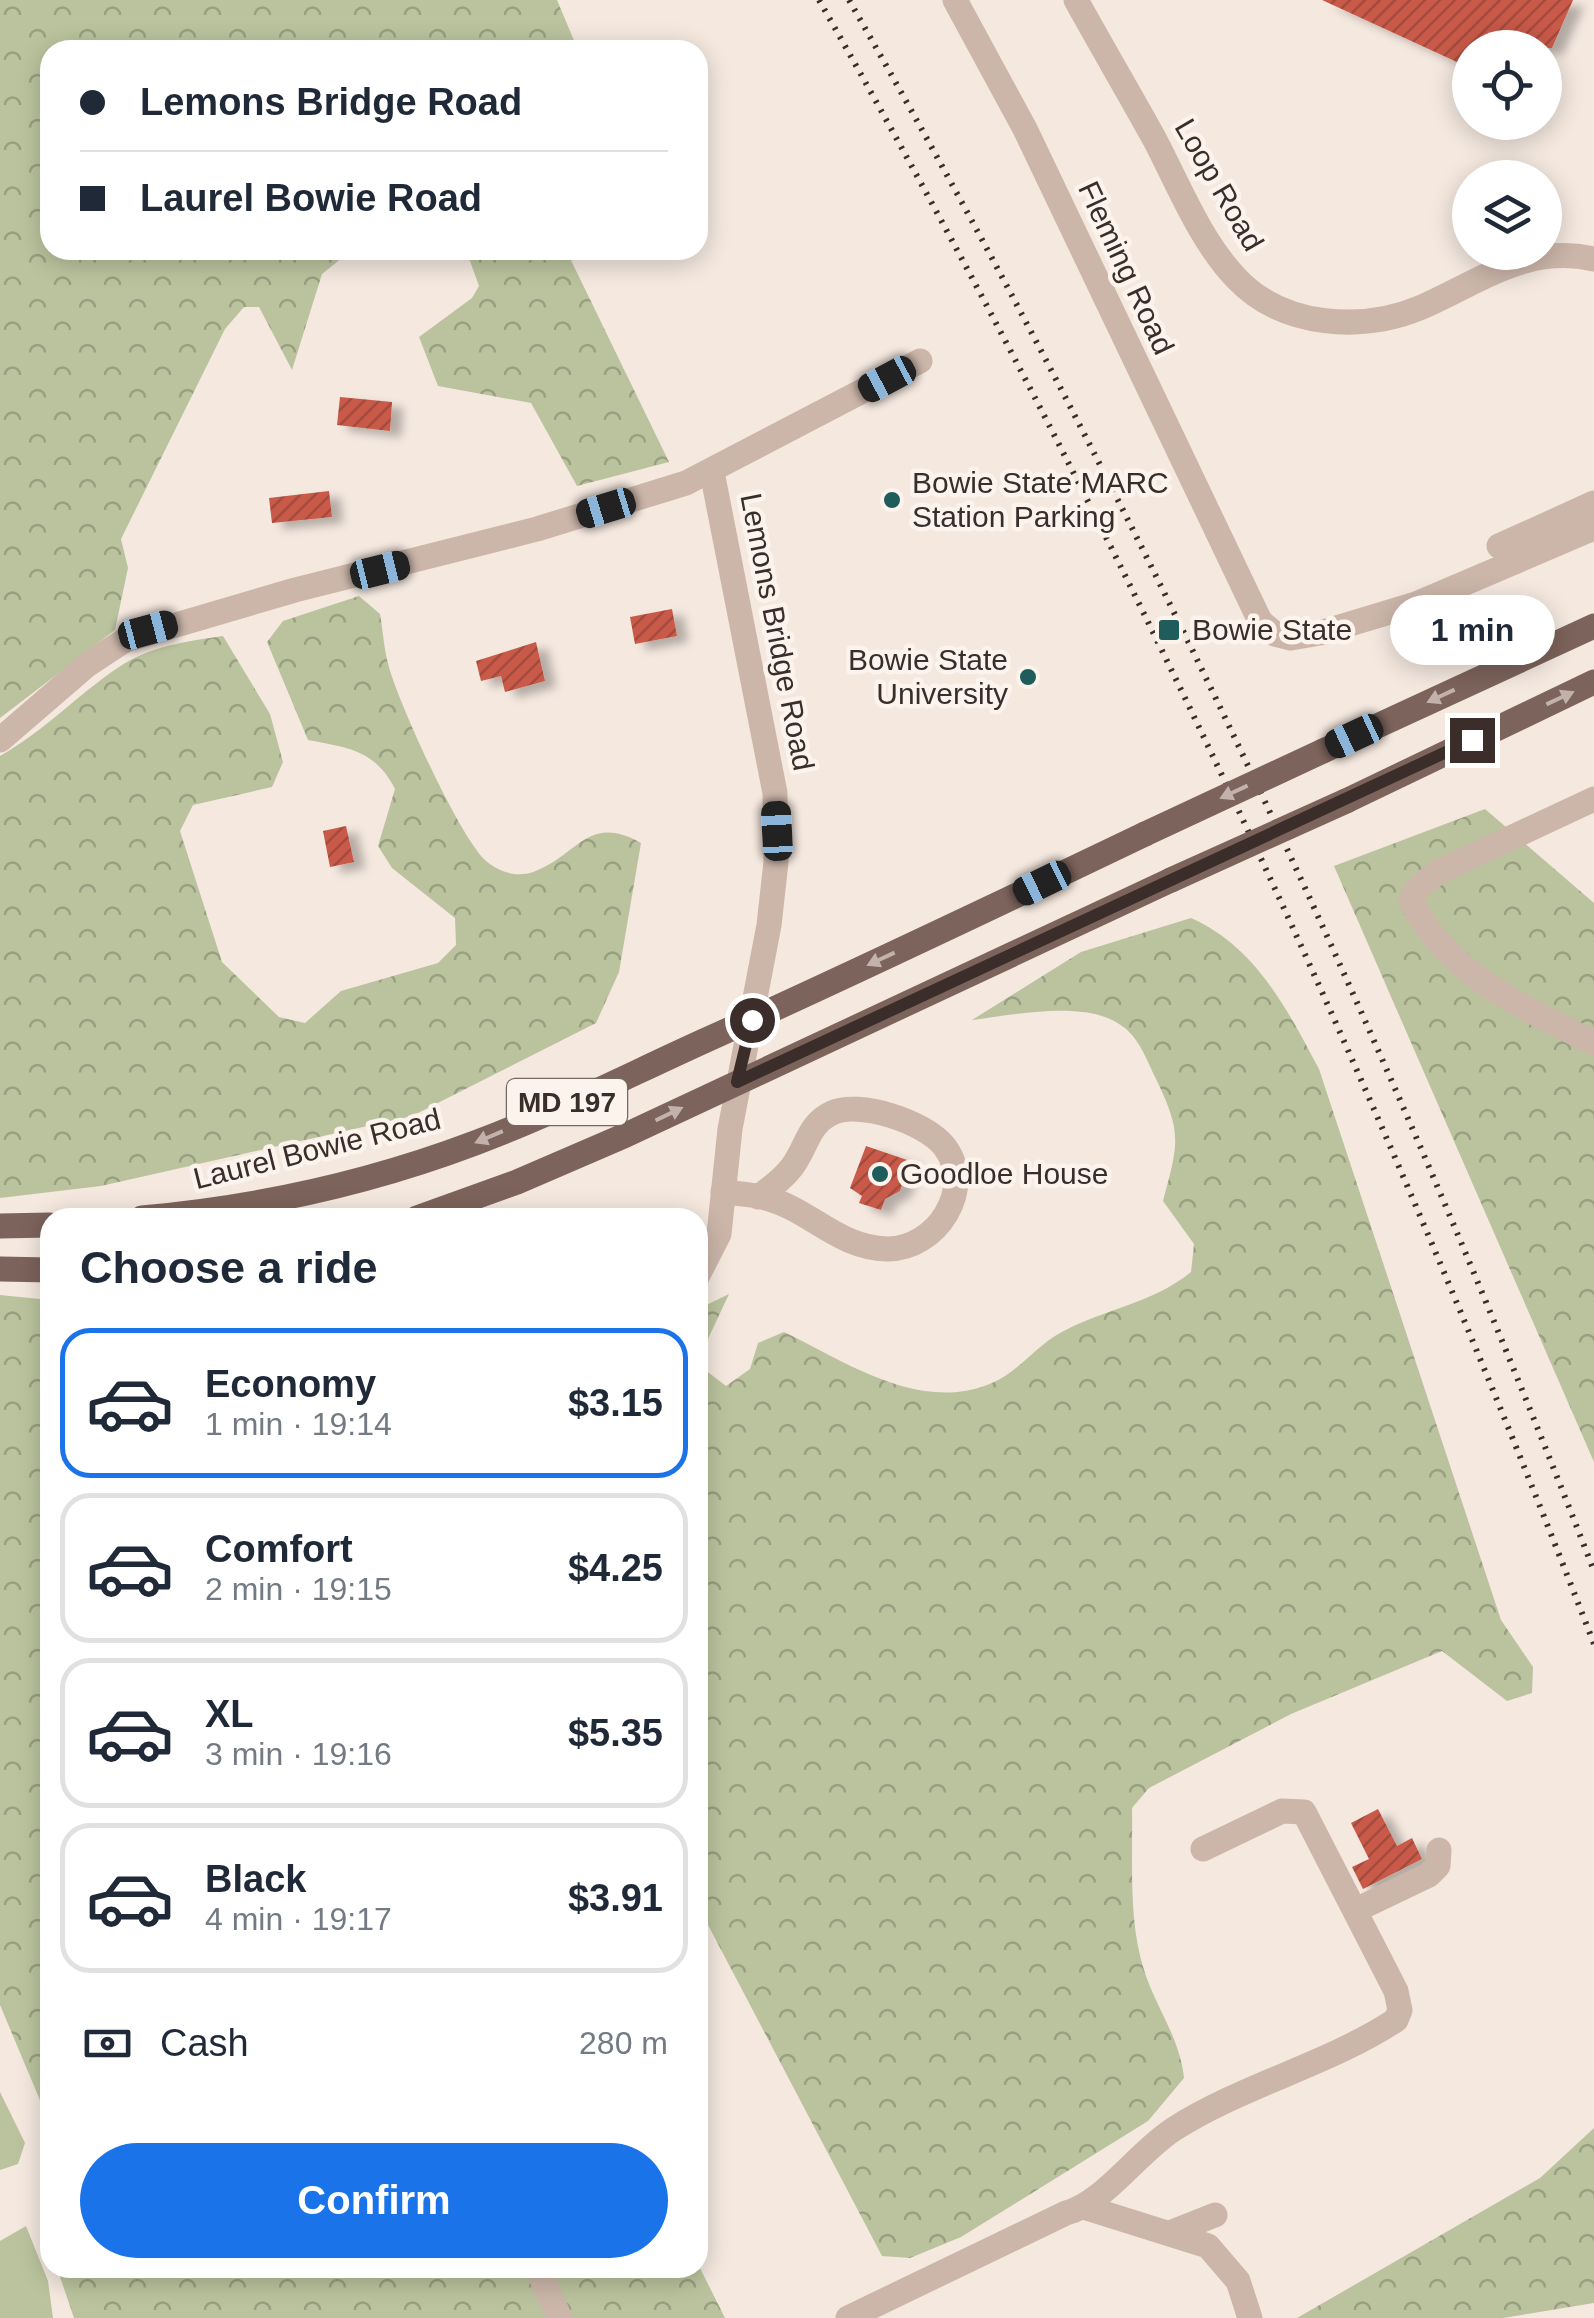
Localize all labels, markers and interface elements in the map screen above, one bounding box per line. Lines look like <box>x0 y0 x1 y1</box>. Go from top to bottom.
map controls <box>1452 30 1562 270</box>
button: locate <box>1452 30 1562 140</box>
text: Lemons Bridge Road <box>140 81 522 123</box>
street label: Loop Road <box>1168 113 1270 257</box>
button: layers <box>1452 160 1562 270</box>
street label: Fleming Road <box>1072 176 1181 359</box>
text: Laurel Bowie Road <box>140 177 482 219</box>
car <box>853 352 921 406</box>
place label: Bowie State MARC Station Parking <box>912 466 1169 533</box>
car <box>573 485 639 531</box>
marker: Bowie State MARC Station Parking <box>881 489 903 511</box>
street label: Lemons Bridge Road <box>734 490 821 773</box>
car <box>347 548 413 592</box>
callout: 1 min <box>1390 595 1554 665</box>
car <box>115 608 181 652</box>
text: 1 min <box>1431 612 1514 648</box>
place label: Bowie State <box>1192 613 1352 646</box>
marker: Bowie State <box>1156 617 1182 643</box>
place label: Bowie State University <box>848 643 1008 710</box>
marker: Bowie State University <box>1017 666 1039 688</box>
one-way arrow <box>1427 687 1456 704</box>
one-way arrow <box>1546 690 1575 707</box>
car <box>1320 710 1388 762</box>
route end <box>1450 718 1495 763</box>
one-way arrow <box>1220 784 1249 800</box>
car <box>760 800 794 862</box>
car <box>1008 856 1076 910</box>
one-way arrow <box>866 951 895 968</box>
route start <box>730 998 775 1043</box>
road number: MD 197 <box>507 1079 627 1125</box>
street label: Laurel Bowie Road <box>190 1102 444 1195</box>
one-way arrow <box>655 1106 684 1123</box>
one-way arrow <box>474 1129 504 1145</box>
place label: Goodloe House <box>900 1157 1108 1190</box>
marker: Goodloe House <box>869 1163 891 1185</box>
text: Choose a ride <box>80 1242 378 1293</box>
icon: car <box>85 1358 175 1448</box>
text: Economy <box>205 1363 376 1405</box>
text: $3.15 <box>568 1382 663 1424</box>
text: 1 min · 19:14 <box>205 1406 392 1442</box>
icon: car <box>85 1523 175 1613</box>
text: Comfort <box>205 1528 353 1570</box>
text: $4.25 <box>568 1547 663 1589</box>
text: 2 min · 19:15 <box>205 1571 392 1607</box>
icon: car <box>85 1688 175 1778</box>
text: XL <box>205 1693 254 1735</box>
text: $5.35 <box>568 1712 663 1754</box>
text: 3 min · 19:16 <box>205 1736 392 1772</box>
icon: car <box>85 1853 175 1943</box>
text: Black <box>205 1858 306 1900</box>
text: $3.91 <box>568 1877 663 1919</box>
text: 4 min · 19:17 <box>205 1901 392 1937</box>
icon: cash <box>80 2016 135 2071</box>
text: Cash <box>160 2022 249 2064</box>
text: 280 m <box>579 2025 668 2061</box>
button: Confirm <box>80 2143 668 2258</box>

